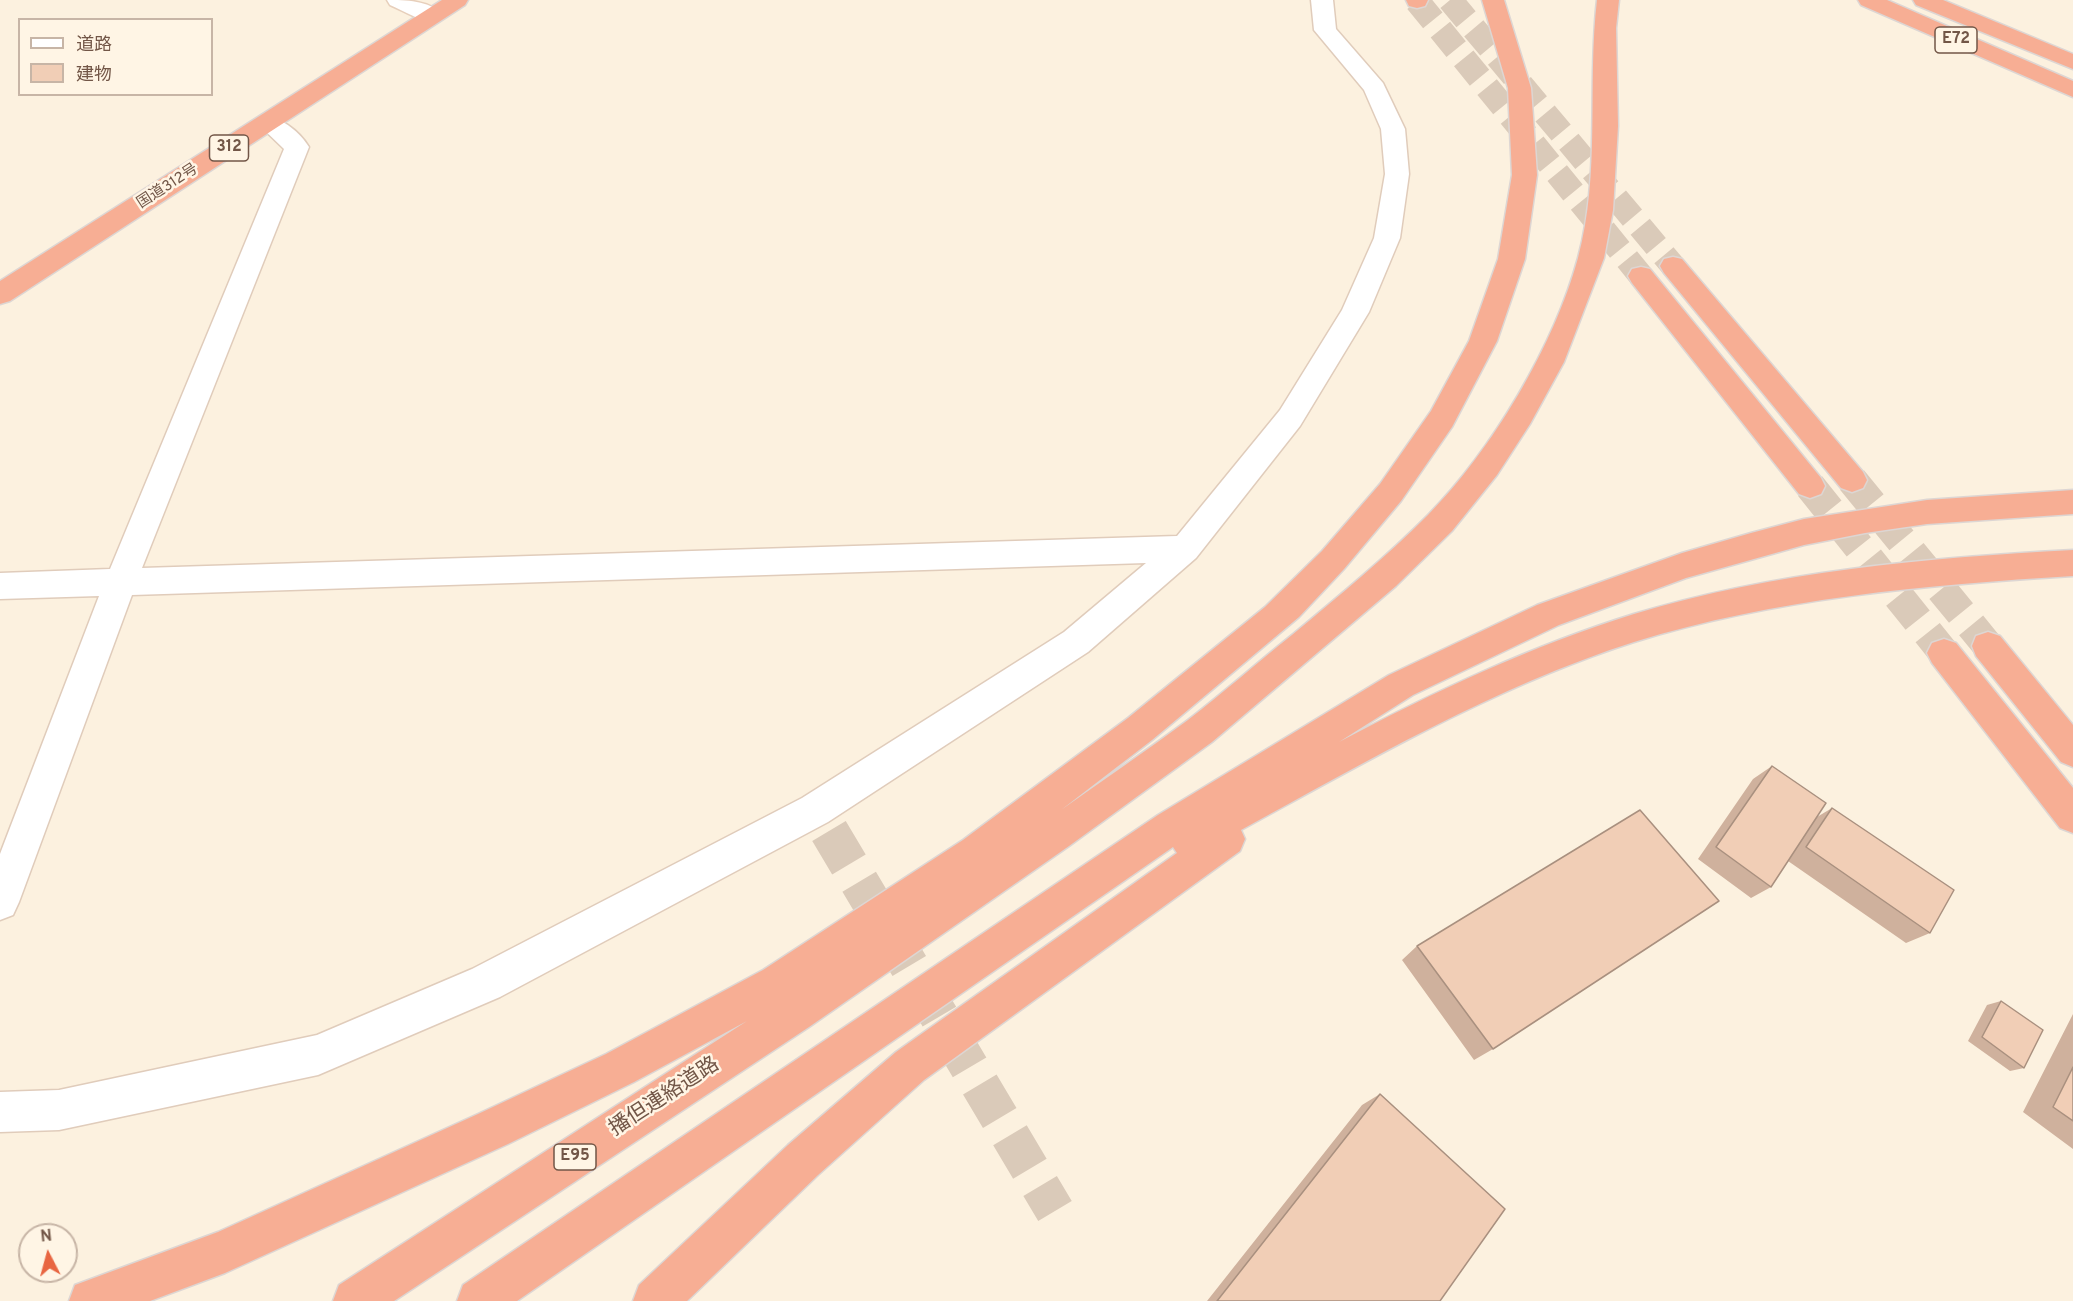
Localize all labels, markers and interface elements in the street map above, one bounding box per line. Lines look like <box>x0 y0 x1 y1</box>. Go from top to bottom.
legend <box>18 18 213 96</box>
road number: E72 <box>1935 27 1977 53</box>
text: 道路 <box>76 34 112 57</box>
text: 建物 <box>76 64 112 87</box>
road number: 312 <box>210 135 248 161</box>
street label: 国道312号 <box>134 161 202 213</box>
street label: 播但連絡道路 <box>605 1053 725 1143</box>
road number: E95 <box>554 1144 596 1170</box>
north arrow <box>18 1223 78 1283</box>
text: N <box>40 1227 53 1248</box>

